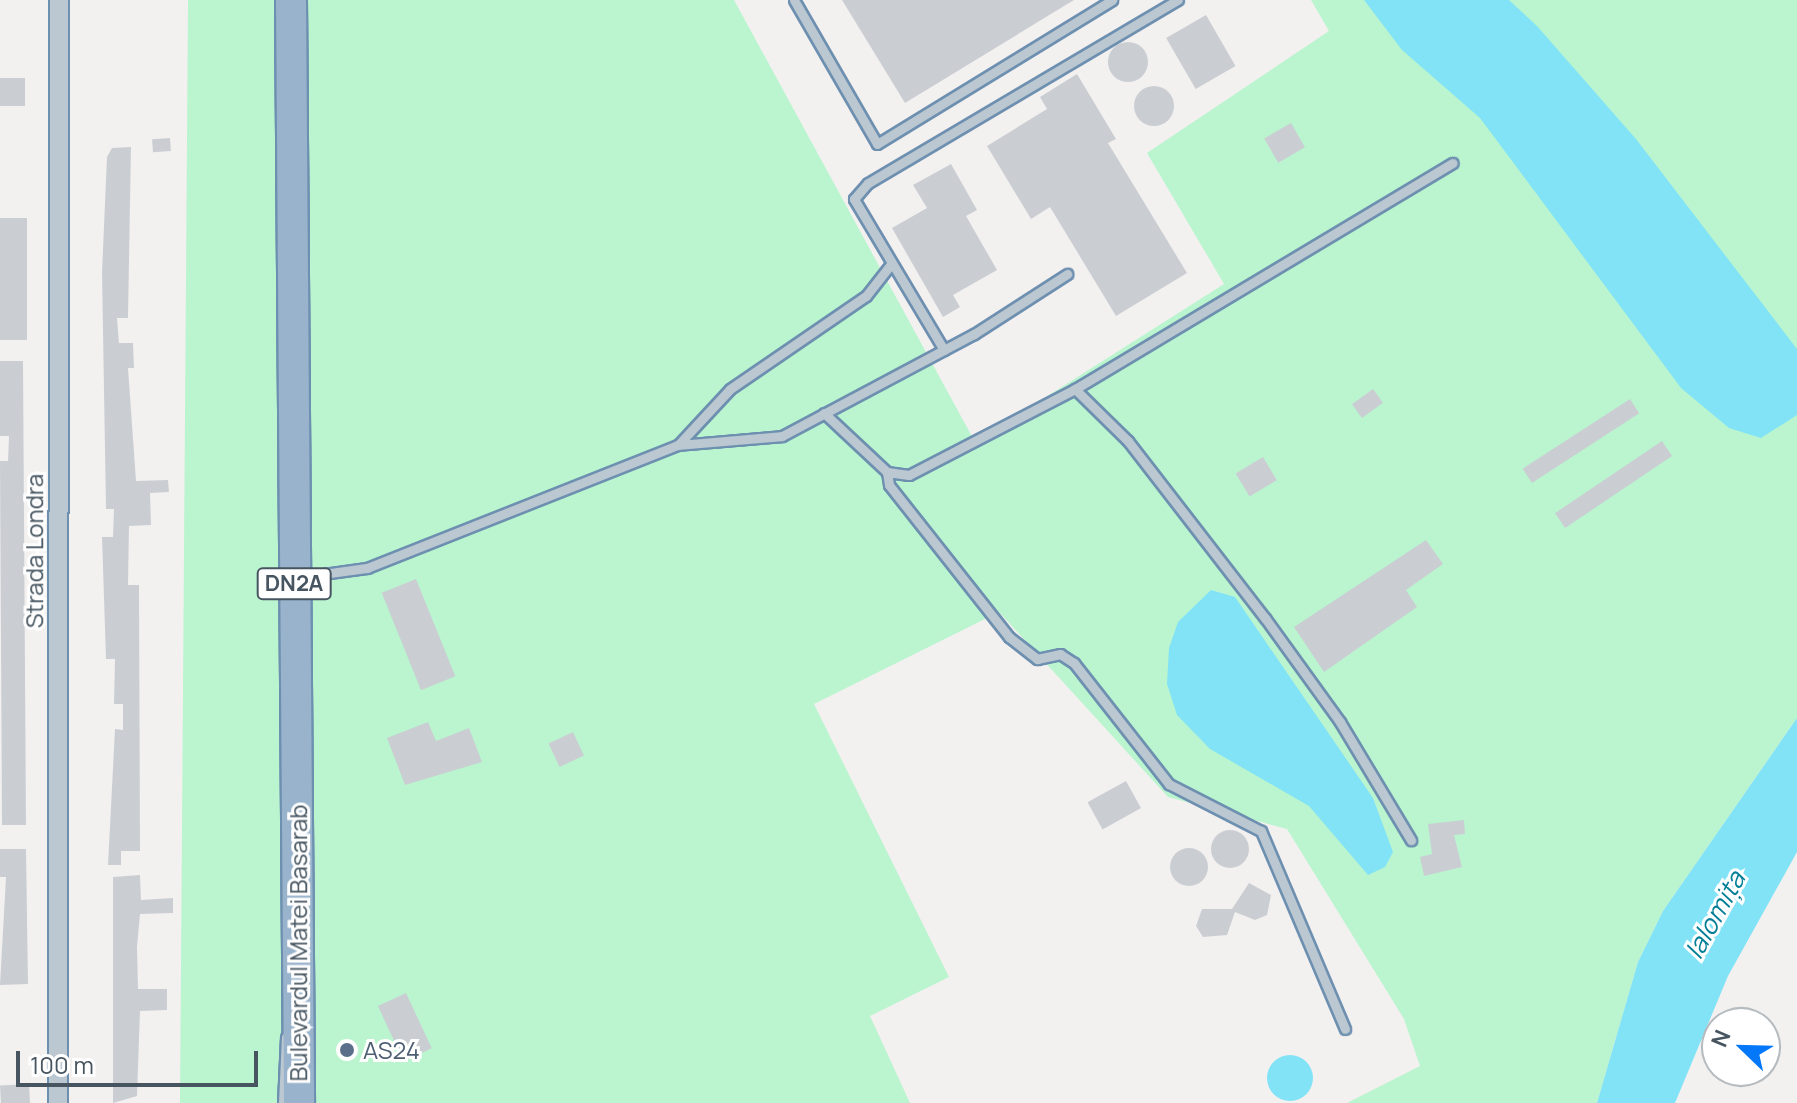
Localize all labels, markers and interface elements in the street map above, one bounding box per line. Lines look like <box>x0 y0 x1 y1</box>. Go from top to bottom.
street label: Strada Londra <box>20 474 48 628</box>
road number: DN2A <box>256 566 332 602</box>
street label: Bulevardul Matei Basarab <box>284 805 312 1081</box>
water label: Ialomița <box>1678 866 1752 964</box>
north arrow <box>1701 1007 1781 1087</box>
text: N <box>1704 1025 1738 1052</box>
scale bar <box>20 1035 262 1085</box>
place label: AS24 <box>363 1036 420 1064</box>
marker: AS24 <box>338 1041 356 1059</box>
text: 100 m <box>30 1048 94 1081</box>

